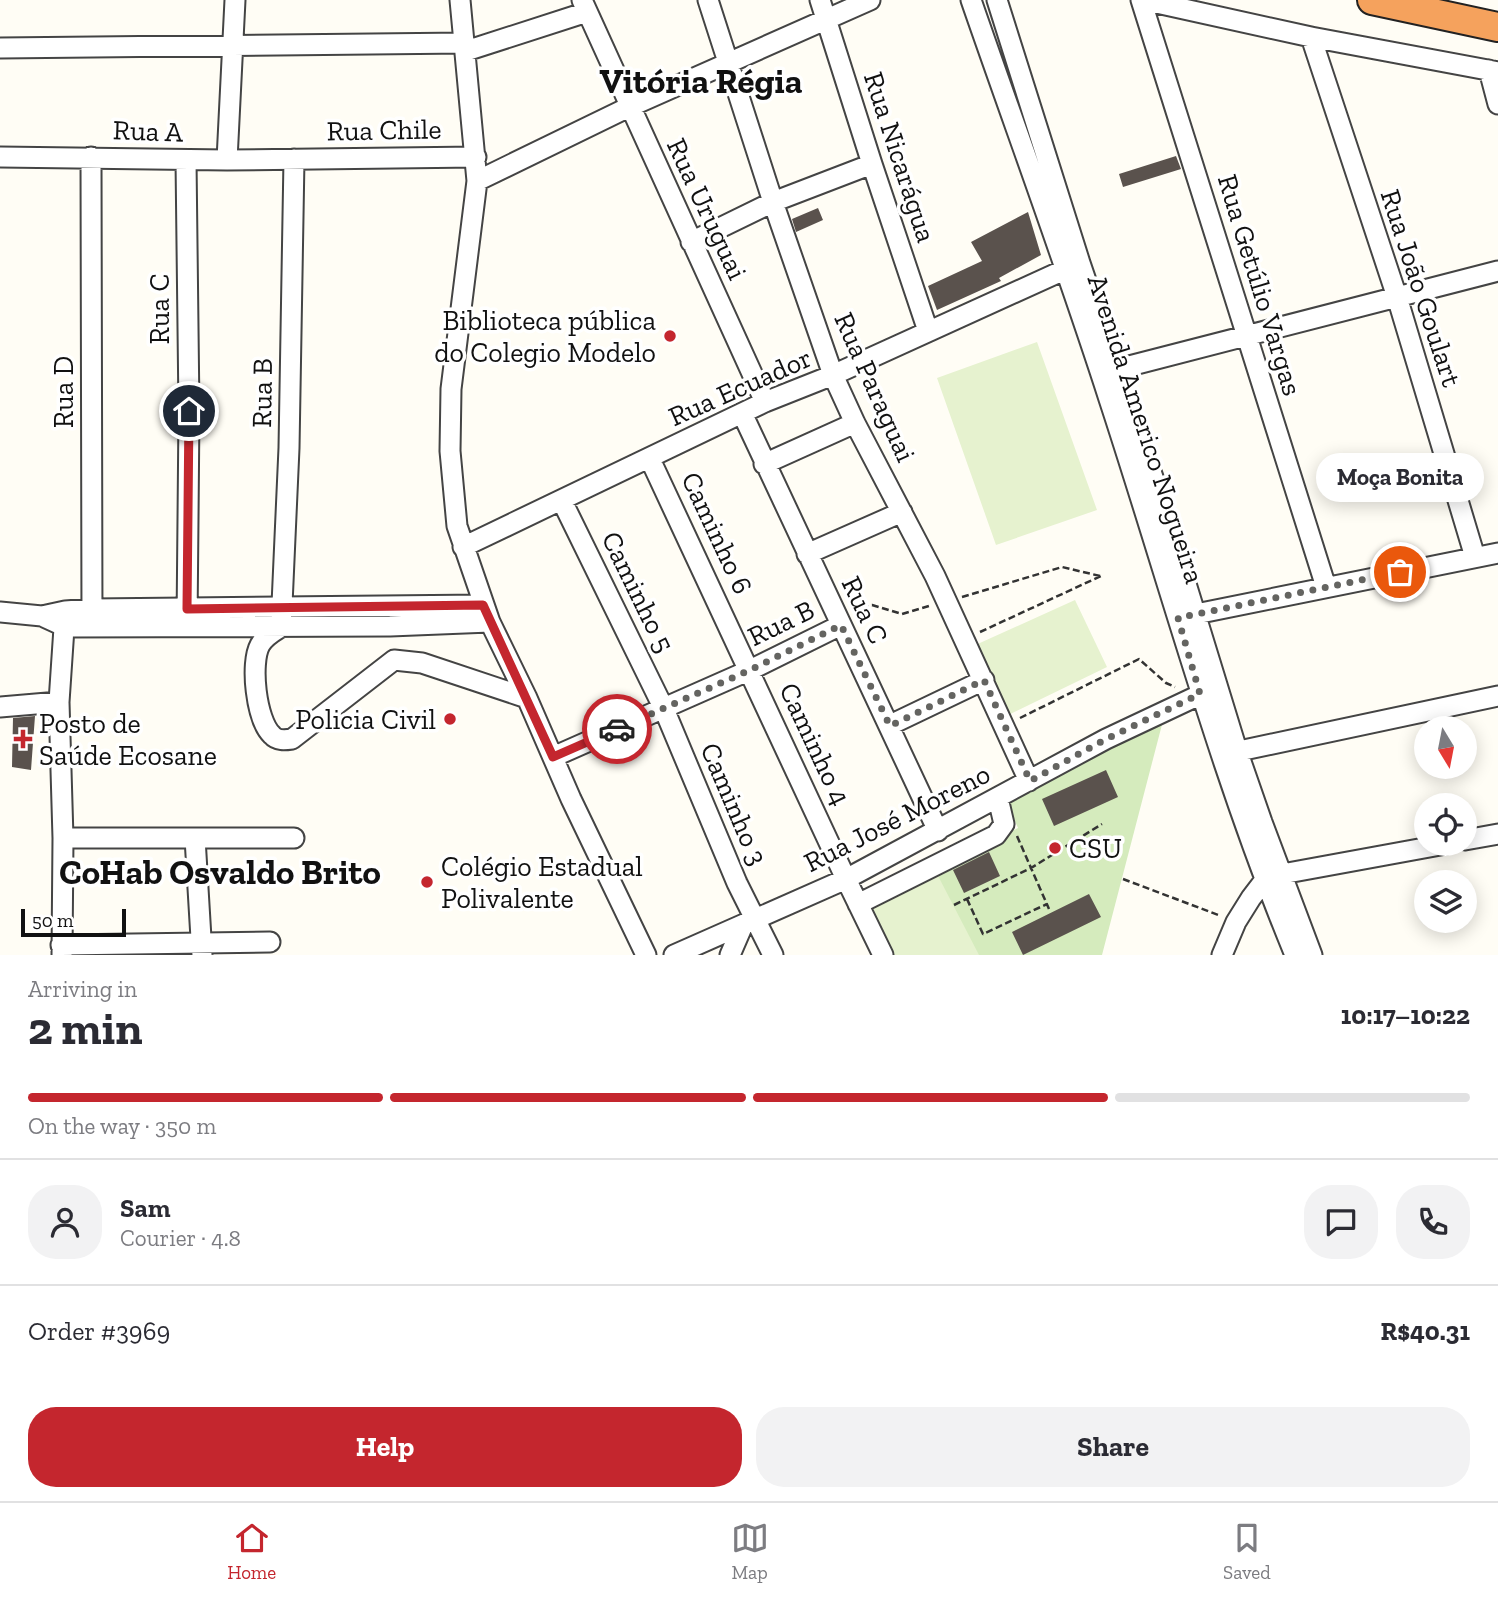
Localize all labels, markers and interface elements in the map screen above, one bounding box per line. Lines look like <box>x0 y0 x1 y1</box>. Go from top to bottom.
district label: Vitória Régia <box>600 60 803 102</box>
street label: Rua Nicarágua <box>857 68 943 247</box>
street label: Rua Chile <box>326 112 442 148</box>
street label: Rua A <box>112 113 184 149</box>
street label: Rua Uruguai <box>660 133 754 285</box>
street label: Rua Getúlio Vargas <box>1211 171 1309 399</box>
street label: Rua João Goulart <box>1374 185 1469 391</box>
street label: Avenida Americo Nogueira <box>1080 271 1212 588</box>
street label: Rua C <box>143 274 176 344</box>
place label: Biblioteca pública do Colegio Modelo <box>434 304 656 369</box>
street label: Rua Paraguai <box>827 307 923 467</box>
marker: Biblioteca pública do Colegio Modelo <box>662 328 678 344</box>
street label: Rua Ecuador <box>663 341 817 433</box>
street label: Rua D <box>47 356 80 428</box>
street label: Rua B <box>245 358 279 428</box>
pin <box>159 381 219 441</box>
icon: home <box>170 392 208 430</box>
callout: Moça Bonita <box>1316 453 1484 502</box>
text: Moça Bonita <box>1337 463 1463 491</box>
street label: Caminho 6 <box>674 467 760 599</box>
street label: Caminho 5 <box>595 526 681 658</box>
pin <box>1370 542 1430 602</box>
icon: bag <box>1381 553 1419 591</box>
street label: Rua C <box>835 571 895 649</box>
street label: Rua B <box>742 593 820 653</box>
street label: Caminho 4 <box>772 678 858 810</box>
courier <box>582 694 652 764</box>
place label: Policia Civil <box>295 703 436 736</box>
place label: Posto de Saúde Ecosane <box>39 707 217 772</box>
icon: car <box>598 710 636 748</box>
marker: Policia Civil <box>442 711 458 727</box>
north arrow <box>1414 716 1477 779</box>
map controls <box>1414 716 1477 933</box>
marker: Posto de Saúde Ecosane <box>13 729 33 749</box>
street label: Caminho 3 <box>693 738 775 870</box>
street label: Rua José Moreno <box>798 757 996 879</box>
button: locate <box>1414 793 1477 856</box>
place label: CSU <box>1069 832 1122 865</box>
marker: CSU <box>1047 840 1063 856</box>
place label: Colégio Estadual Polivalente <box>441 850 643 915</box>
district label: CoHab Osvaldo Brito <box>59 851 381 893</box>
button: layers <box>1414 870 1477 933</box>
marker: Colégio Estadual Polivalente <box>419 874 435 890</box>
scale bar <box>21 906 126 938</box>
text: 50 m <box>32 909 73 932</box>
text: Arriving in <box>28 975 137 1003</box>
text: 10:17–10:22 <box>1341 999 1470 1031</box>
text: 2 min <box>28 1001 143 1056</box>
text: On the way · 350 m <box>28 1112 216 1140</box>
button: person <box>28 1185 102 1259</box>
button: chat <box>1304 1185 1378 1259</box>
button: phone <box>1396 1185 1470 1259</box>
text: Sam <box>120 1192 170 1224</box>
text: Courier · 4.8 <box>120 1224 241 1252</box>
text: Order #3969 <box>28 1315 170 1347</box>
text: R$40.31 <box>1381 1315 1470 1347</box>
button: Help <box>28 1407 742 1487</box>
button: Share <box>756 1407 1470 1487</box>
tab: Home <box>227 1519 276 1584</box>
tab: Map <box>731 1519 769 1584</box>
tab: Saved <box>1223 1519 1271 1584</box>

